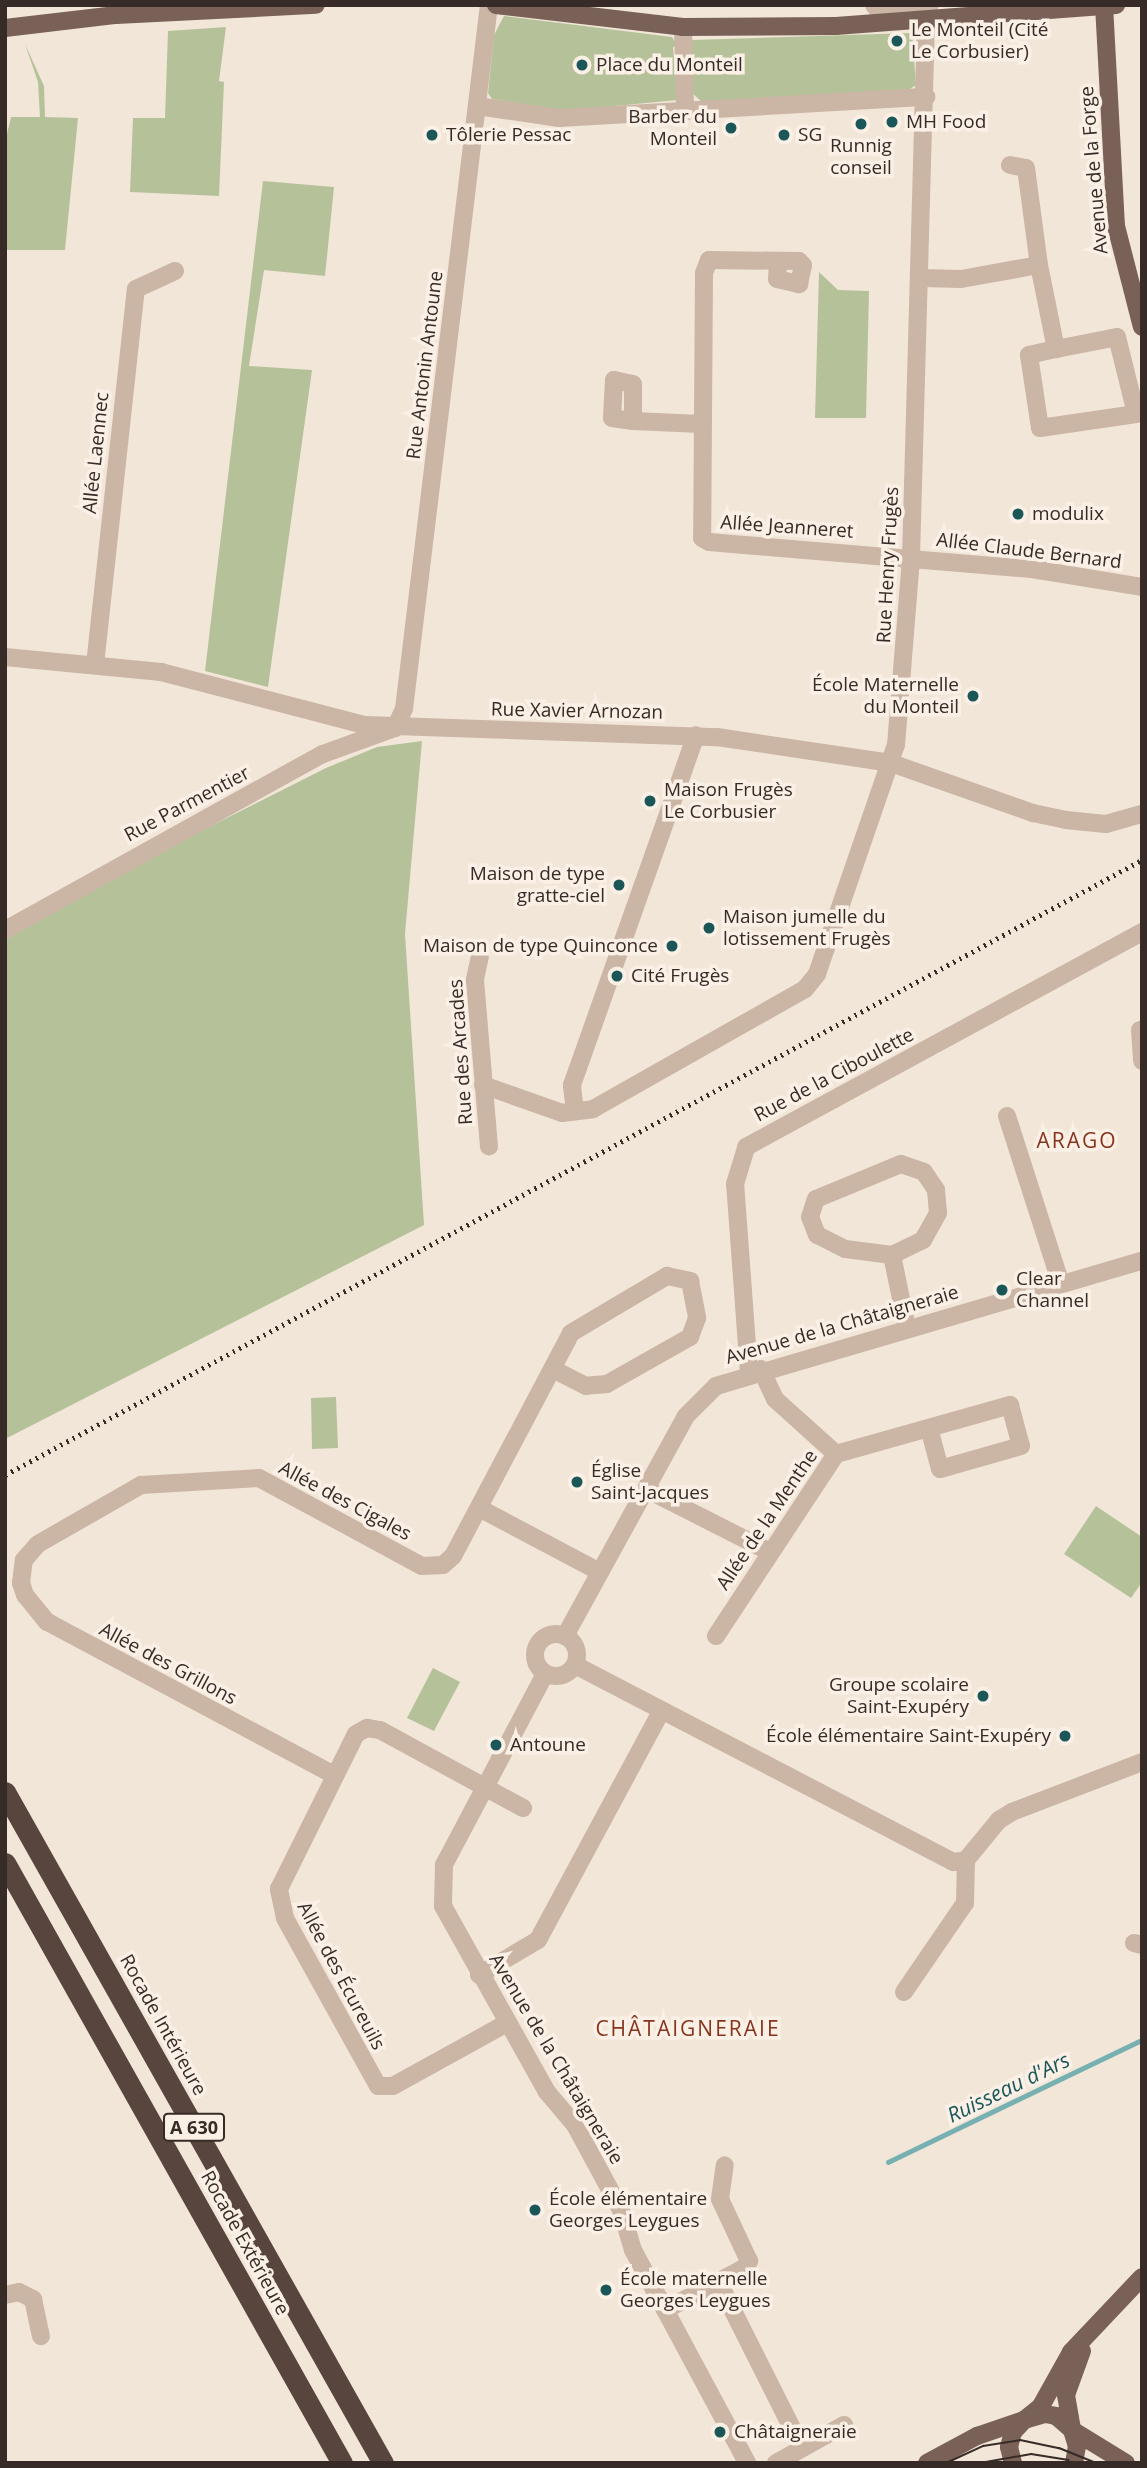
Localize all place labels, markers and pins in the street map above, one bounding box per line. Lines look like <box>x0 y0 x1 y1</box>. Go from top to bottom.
place label: Le Monteil (Cité Le Corbusier) <box>911 19 1048 63</box>
marker: Le Monteil (Cité Le Corbusier) <box>889 33 905 49</box>
place label: Place du Monteil <box>596 54 743 76</box>
marker: Place du Monteil <box>574 57 590 73</box>
place label: Barber du Monteil <box>628 106 717 150</box>
place label: MH Food <box>906 111 986 133</box>
marker: MH Food <box>884 114 900 130</box>
marker: Runnig conseil <box>853 116 869 132</box>
marker: Barber du Monteil <box>723 120 739 136</box>
place label: Tôlerie Pessac <box>446 124 571 146</box>
place label: SG <box>798 124 822 146</box>
marker: Tôlerie Pessac <box>424 127 440 143</box>
marker: SG <box>776 127 792 143</box>
place label: Runnig conseil <box>830 135 892 179</box>
place label: modulix <box>1032 503 1104 525</box>
marker: modulix <box>1010 506 1026 522</box>
place label: École Maternelle du Monteil <box>812 674 959 718</box>
marker: École Maternelle du Monteil <box>965 688 981 704</box>
place label: Maison Frugès Le Corbusier <box>664 779 793 823</box>
marker: Maison Frugès Le Corbusier <box>642 793 658 809</box>
place label: Maison de type gratte-ciel <box>470 863 605 907</box>
marker: Maison de type gratte-ciel <box>611 877 627 893</box>
place label: Maison jumelle du lotissement Frugès <box>723 906 890 950</box>
marker: Maison jumelle du lotissement Frugès <box>701 920 717 936</box>
place label: Maison de type Quinconce <box>423 935 658 957</box>
marker: Maison de type Quinconce <box>664 938 680 954</box>
place label: Cité Frugès <box>631 965 729 987</box>
marker: Cité Frugès <box>609 968 625 984</box>
place label: Clear Channel <box>1016 1268 1089 1312</box>
marker: Clear Channel <box>994 1282 1010 1298</box>
place label: Église Saint-Jacques <box>591 1460 709 1504</box>
marker: Église Saint-Jacques <box>569 1474 585 1490</box>
place label: Groupe scolaire Saint-Exupéry <box>829 1674 969 1718</box>
marker: Groupe scolaire Saint-Exupéry <box>975 1688 991 1704</box>
place label: École élémentaire Saint-Exupéry <box>766 1725 1051 1747</box>
marker: École élémentaire Saint-Exupéry <box>1057 1728 1073 1744</box>
place label: Antoune <box>510 1734 586 1756</box>
marker: Antoune <box>488 1737 504 1753</box>
place label: École élémentaire Georges Leygues <box>549 2188 707 2232</box>
marker: École élémentaire Georges Leygues <box>527 2202 543 2218</box>
place label: École maternelle Georges Leygues <box>620 2268 770 2312</box>
marker: École maternelle Georges Leygues <box>598 2282 614 2298</box>
place label: Châtaigneraie <box>734 2421 857 2443</box>
marker: Châtaigneraie <box>712 2424 728 2440</box>

